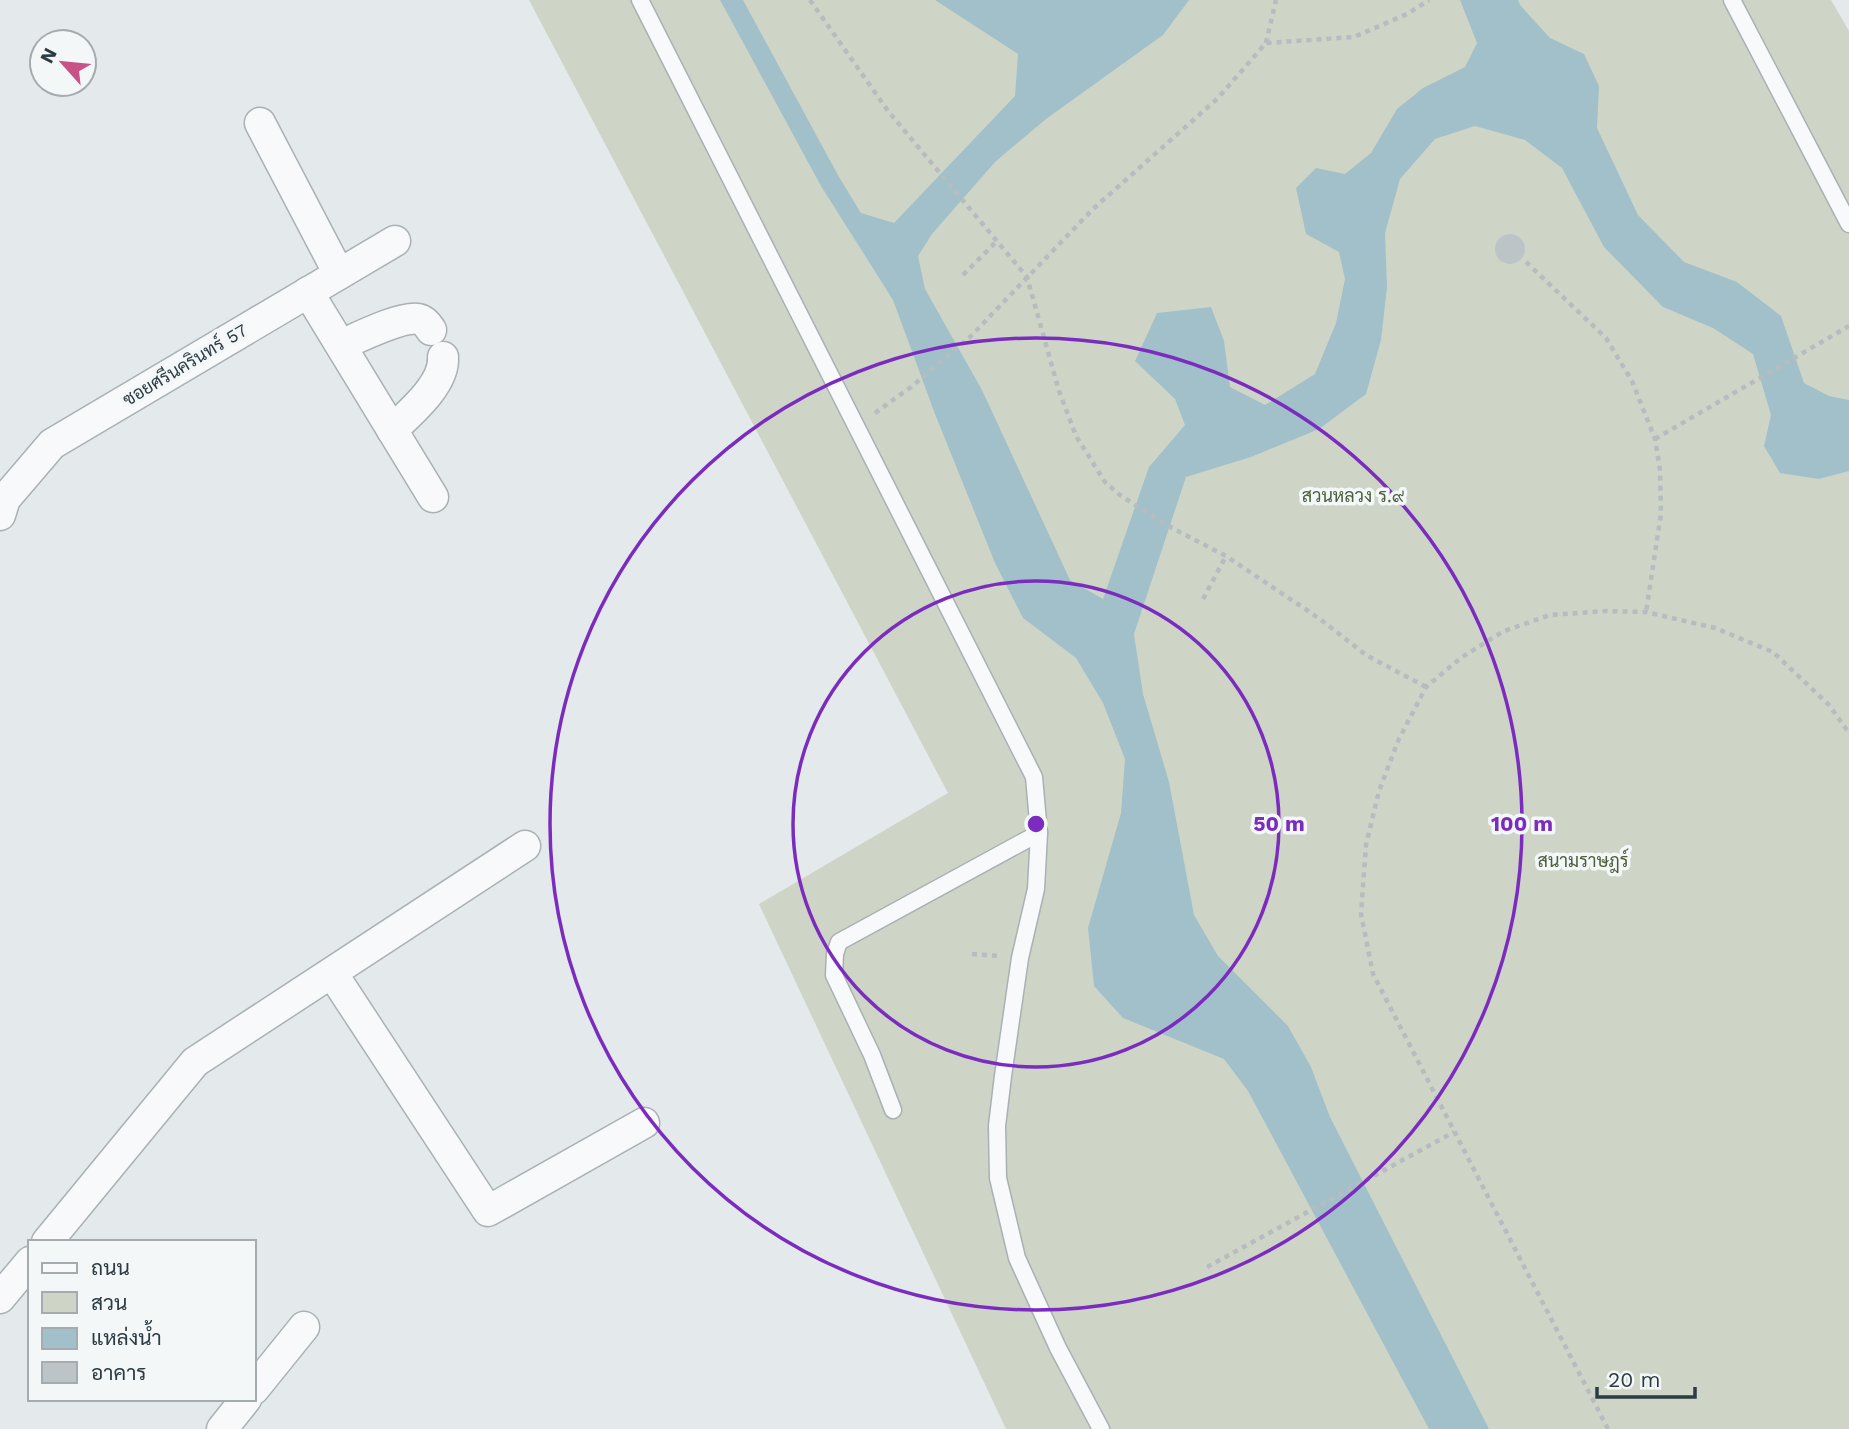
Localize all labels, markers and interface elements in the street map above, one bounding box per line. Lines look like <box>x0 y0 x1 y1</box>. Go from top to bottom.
north arrow <box>28 28 98 98</box>
text: N <box>35 44 62 67</box>
street label: ซอยศรีนครินทร์ 57 <box>118 317 251 410</box>
park label: สวนหลวง ร.๙ <box>1302 485 1404 506</box>
text: 50 m <box>1253 811 1305 836</box>
text: 100 m <box>1491 811 1553 836</box>
centre of rings <box>1024 812 1048 836</box>
park label: สนามราษฎร์ <box>1537 848 1629 873</box>
legend <box>28 1240 256 1401</box>
text: ถนน <box>91 1255 130 1280</box>
text: สวน <box>91 1290 127 1315</box>
text: แหล่งน้ำ <box>91 1320 162 1350</box>
scale bar <box>1597 1356 1695 1400</box>
text: อาคาร <box>91 1360 147 1385</box>
text: 20 m <box>1608 1367 1660 1392</box>

